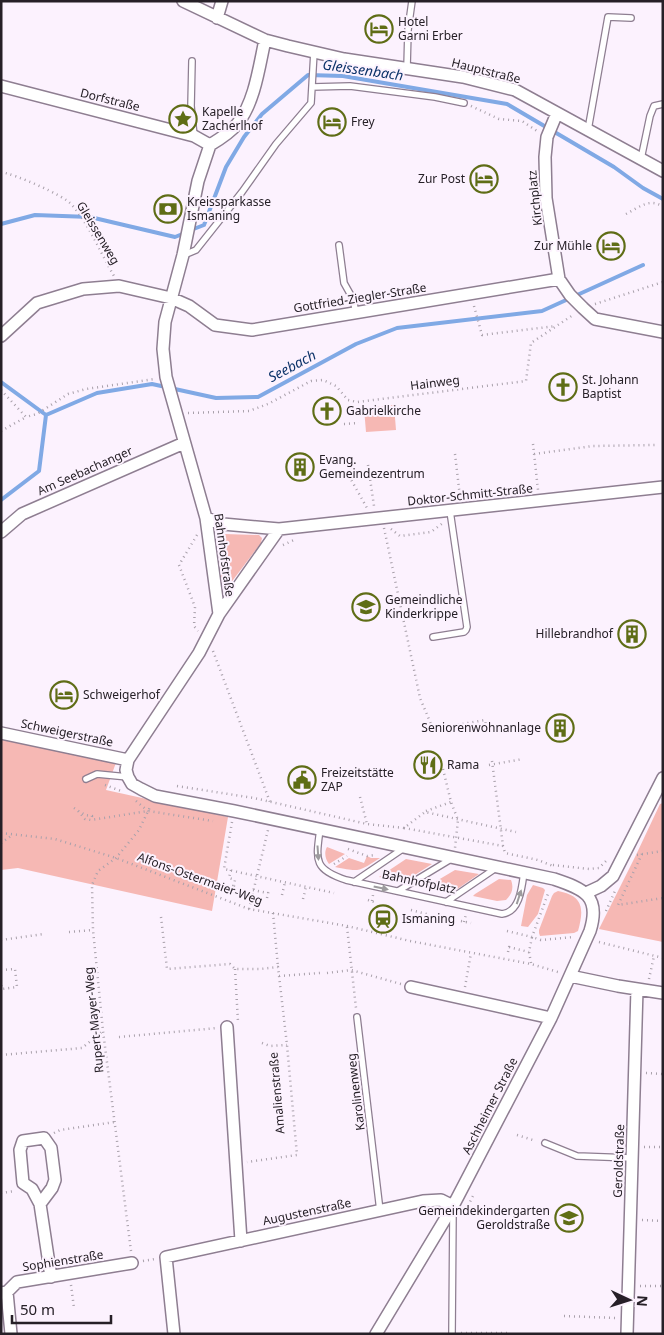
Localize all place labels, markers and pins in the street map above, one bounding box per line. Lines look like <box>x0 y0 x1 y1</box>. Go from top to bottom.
place label: Hotel Garni Erber <box>398 13 463 44</box>
hotel icon: Hotel Garni Erber <box>364 14 394 44</box>
place label: Kapelle Zacherlhof <box>202 103 263 134</box>
place icon: Kapelle Zacherlhof <box>168 104 198 134</box>
hotel icon: Frey <box>317 107 347 137</box>
place label: Frey <box>351 113 375 130</box>
hotel icon: Zur Post <box>469 164 499 194</box>
place label: Zur Post <box>418 170 466 187</box>
place label: Kreissparkasse Ismaning <box>187 193 271 224</box>
bank icon: Kreissparkasse Ismaning <box>153 194 183 224</box>
hotel icon: Zur Mühle <box>596 231 626 261</box>
place label: Zur Mühle <box>534 237 592 254</box>
place label: St. Johann Baptist <box>582 371 639 402</box>
church icon: St. Johann Baptist <box>548 372 578 402</box>
church icon: Gabrielkirche <box>312 396 342 426</box>
place label: Gabrielkirche <box>346 402 421 419</box>
place label: Evang. Gemeindezentrum <box>319 451 425 482</box>
building icon: Evang. Gemeindezentrum <box>285 452 315 482</box>
place label: Gemeindliche Kinderkrippe <box>385 591 463 622</box>
school or university icon: Gemeindliche Kinderkrippe <box>351 592 381 622</box>
building icon: Hillebrandhof <box>617 619 647 649</box>
place label: Hillebrandhof <box>536 625 614 642</box>
hotel icon: Schweigerhof <box>49 680 79 710</box>
place label: Schweigerhof <box>83 686 161 703</box>
building icon: Seniorenwohnanlage <box>545 713 575 743</box>
place label: Seniorenwohnanlage <box>421 719 541 736</box>
restaurant icon: Rama <box>413 750 443 780</box>
place label: Rama <box>447 756 479 773</box>
place label: Freizeitstätte ZAP <box>321 764 394 795</box>
public building icon: Freizeitstätte ZAP <box>287 765 317 795</box>
station icon: Ismaning <box>368 904 398 934</box>
place label: Ismaning <box>402 910 455 927</box>
place label: Gemeindekindergarten Geroldstraße <box>418 1202 550 1233</box>
school or university icon: Gemeindekindergarten Geroldstraße <box>554 1203 584 1233</box>

